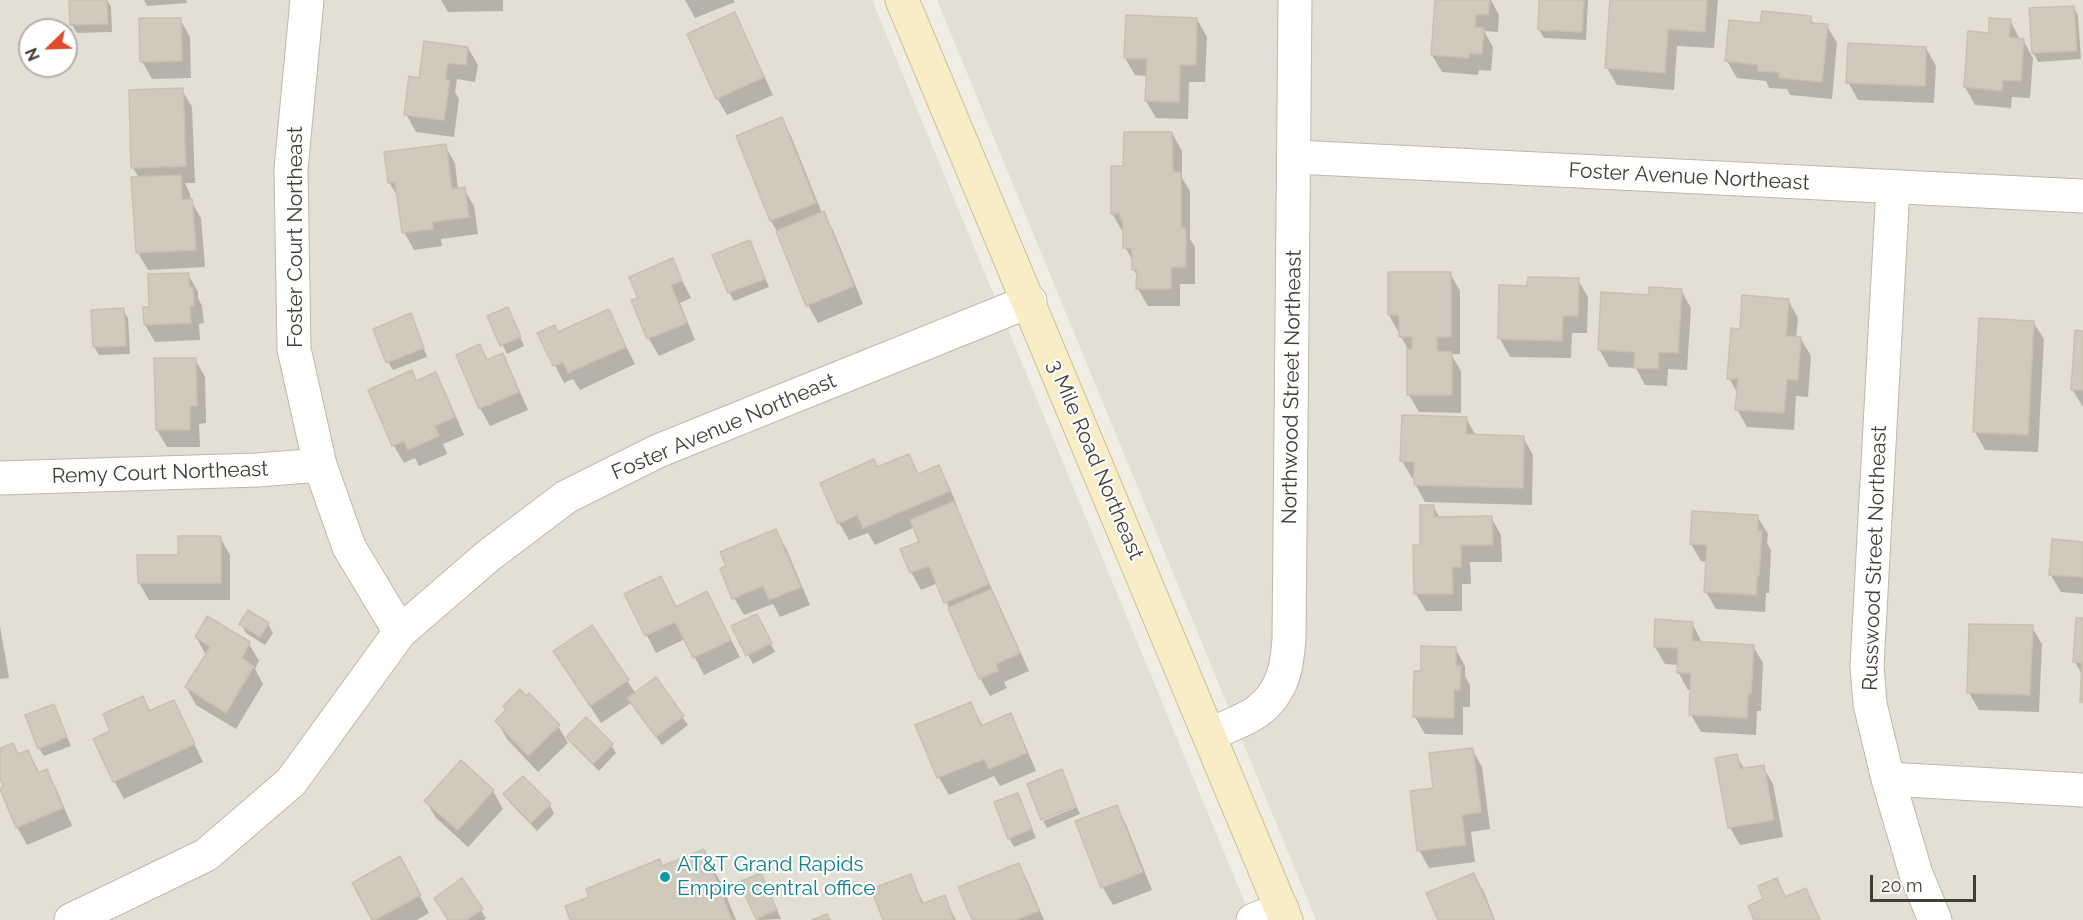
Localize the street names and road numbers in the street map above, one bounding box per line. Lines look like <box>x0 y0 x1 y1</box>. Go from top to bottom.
street label: Foster Court Northeast <box>283 126 309 348</box>
street label: Foster Avenue Northeast <box>1568 158 1810 196</box>
street label: Northwood Street Northeast <box>1277 249 1307 525</box>
street label: 3 Mile Road Northeast <box>1041 356 1149 564</box>
street label: Foster Avenue Northeast <box>608 368 840 486</box>
street label: Russwood Street Northeast <box>1858 425 1892 691</box>
street label: Remy Court Northeast <box>51 457 269 489</box>

